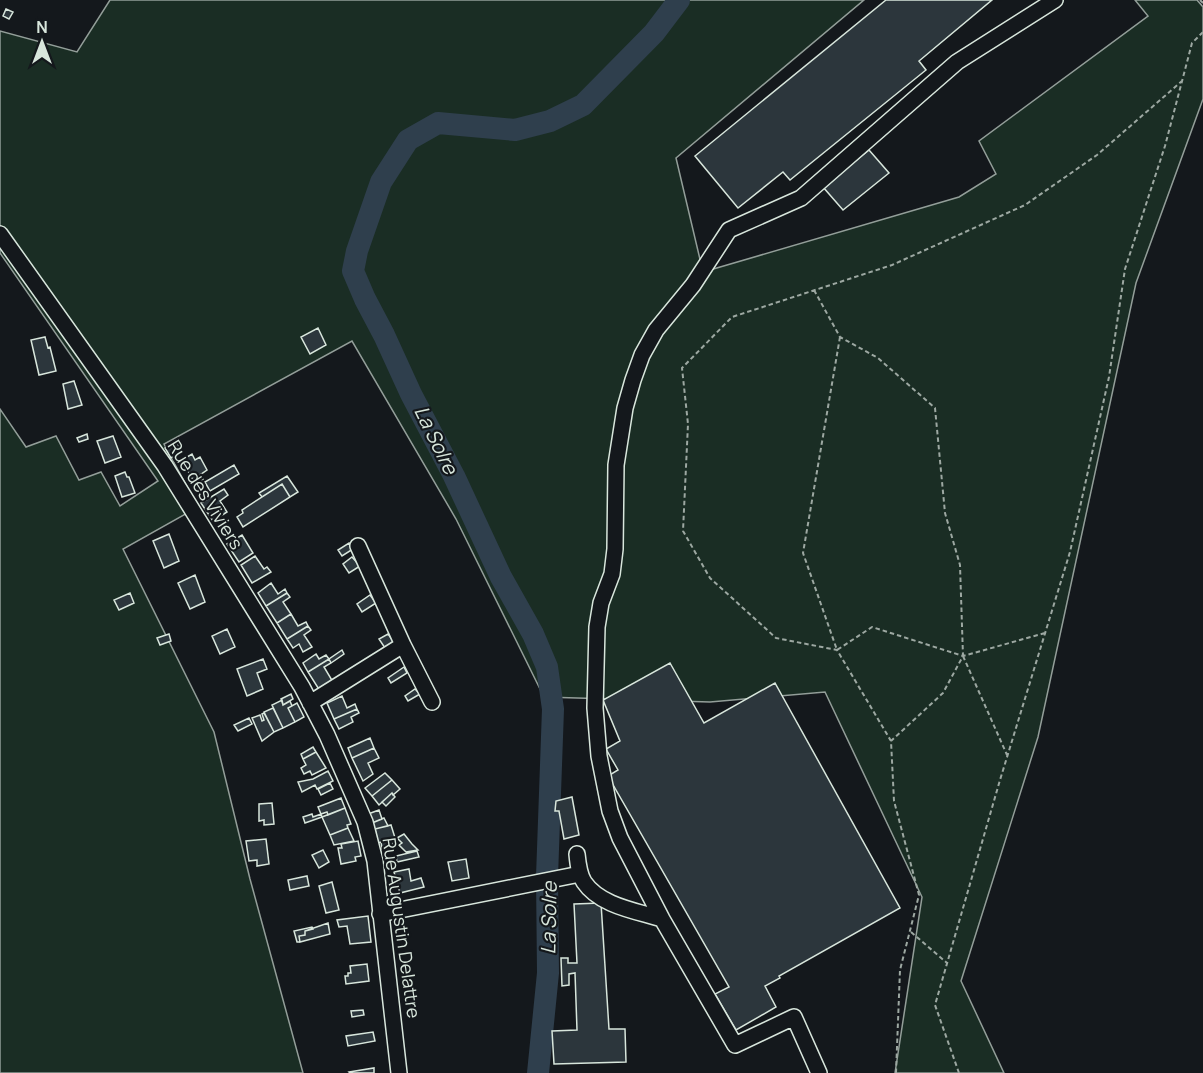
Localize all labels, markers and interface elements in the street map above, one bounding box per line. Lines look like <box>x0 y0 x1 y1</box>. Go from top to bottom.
north arrow <box>12 12 72 72</box>
text: N <box>36 16 48 38</box>
water label: La Solre <box>408 401 465 480</box>
street label: Rue des Viviers <box>163 435 249 554</box>
street label: Rue Augustin Delattre <box>377 836 427 1020</box>
water label: La Solre <box>534 880 563 955</box>

